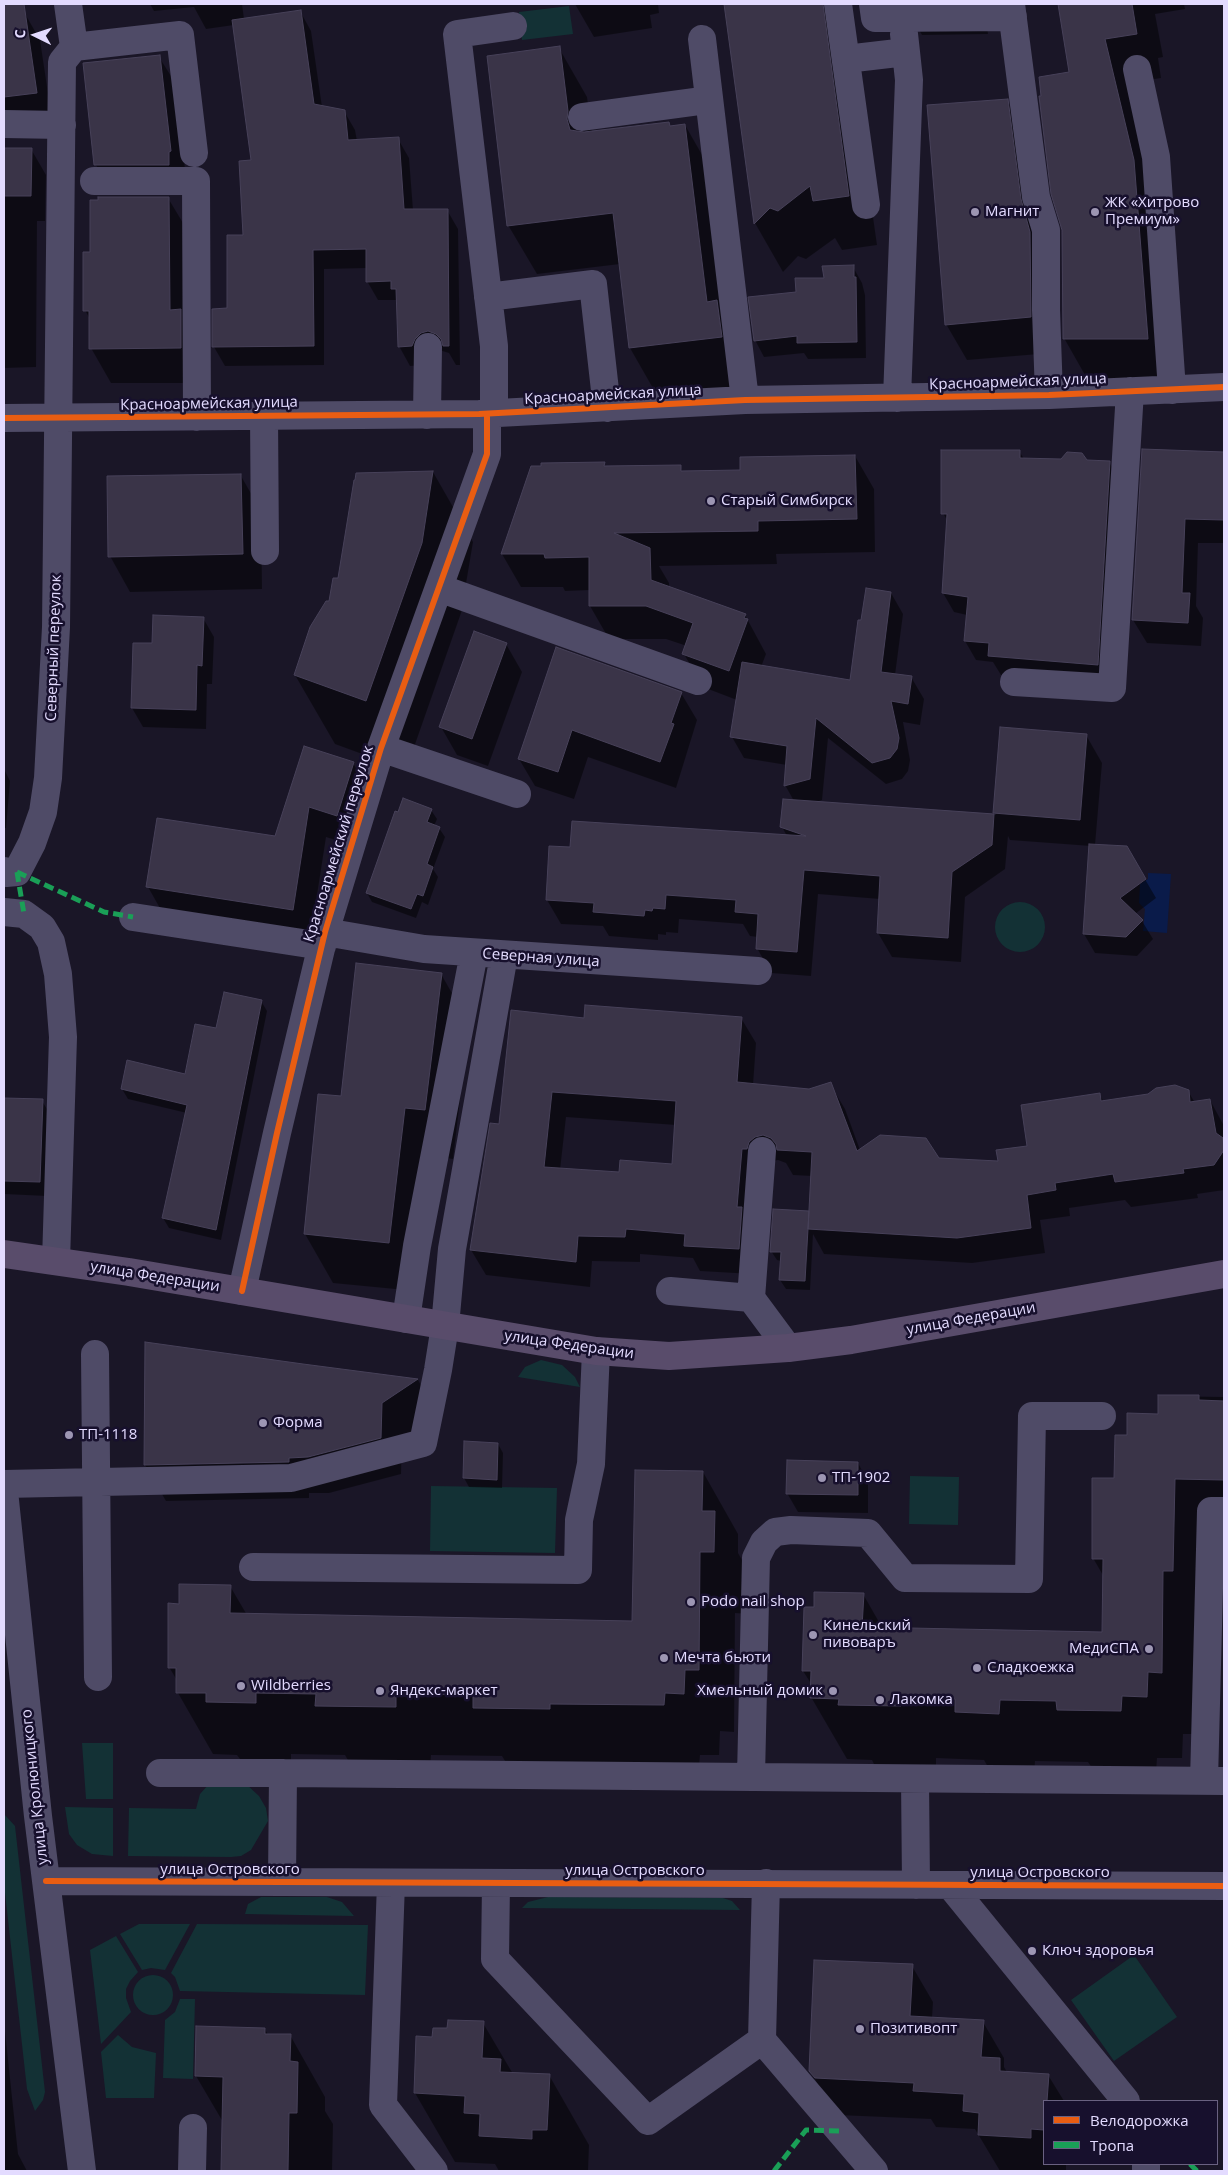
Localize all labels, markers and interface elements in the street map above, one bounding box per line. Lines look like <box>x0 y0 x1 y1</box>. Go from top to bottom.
north arrow <box>10 10 60 60</box>
text: С <box>10 29 29 39</box>
place label: ЖК «Хитрово Премиум» <box>1105 194 1199 229</box>
place label: Магнит <box>985 203 1039 221</box>
marker: Магнит <box>969 206 981 218</box>
marker: ЖК «Хитрово Премиум» <box>1089 206 1101 218</box>
street label: Красноармейская улица <box>929 370 1107 394</box>
street label: Красноармейская улица <box>524 381 702 409</box>
street label: Красноармейская улица <box>120 393 298 415</box>
place label: Старый Симбирск <box>721 492 853 510</box>
marker: Старый Симбирск <box>705 495 717 507</box>
street label: Северный переулок <box>42 574 66 722</box>
street label: Красноармейский переулок <box>300 743 378 945</box>
street label: Северная улица <box>482 945 600 971</box>
street label: улица Федерации <box>89 1258 221 1296</box>
street label: улица Федерации <box>905 1299 1037 1339</box>
street label: улица Федерации <box>503 1327 635 1363</box>
place label: Форма <box>273 1414 322 1432</box>
marker: Форма <box>257 1417 269 1429</box>
place label: ТП-1118 <box>79 1426 137 1444</box>
marker: ТП-1118 <box>63 1429 75 1441</box>
place label: ТП-1902 <box>832 1469 890 1487</box>
marker: ТП-1902 <box>816 1472 828 1484</box>
place label: Podo nail shop <box>701 1593 805 1611</box>
marker: Podo nail shop <box>685 1596 697 1608</box>
place label: Кинельский пивоваръ <box>823 1617 911 1652</box>
marker: Кинельский пивоваръ <box>807 1629 819 1641</box>
place label: МедиСПА <box>1069 1640 1139 1658</box>
marker: МедиСПА <box>1143 1643 1155 1655</box>
place label: Мечта бьюти <box>674 1649 771 1667</box>
marker: Мечта бьюти <box>658 1652 670 1664</box>
place label: Сладкоежка <box>987 1659 1074 1677</box>
marker: Сладкоежка <box>971 1662 983 1674</box>
place label: Wildberries <box>251 1677 331 1695</box>
marker: Wildberries <box>235 1680 247 1692</box>
place label: Яндекс-маркет <box>390 1682 498 1700</box>
place label: Хмельный домик <box>697 1682 823 1700</box>
marker: Яндекс-маркет <box>374 1685 386 1697</box>
marker: Хмельный домик <box>827 1685 839 1697</box>
place label: Лакомка <box>890 1691 953 1709</box>
marker: Лакомка <box>874 1694 886 1706</box>
street label: улица Кролюницкого <box>18 1708 52 1866</box>
street label: улица Островского <box>160 1861 300 1879</box>
street label: улица Островского <box>565 1862 705 1880</box>
street label: улица Островского <box>970 1864 1110 1882</box>
place label: Ключ здоровья <box>1042 1942 1154 1960</box>
marker: Ключ здоровья <box>1026 1945 1038 1957</box>
place label: Позитивопт <box>870 2020 957 2038</box>
marker: Позитивопт <box>854 2023 866 2035</box>
legend <box>1043 2100 1218 2165</box>
text: Велодорожка <box>1090 2110 1189 2130</box>
text: Тропа <box>1090 2135 1134 2155</box>

